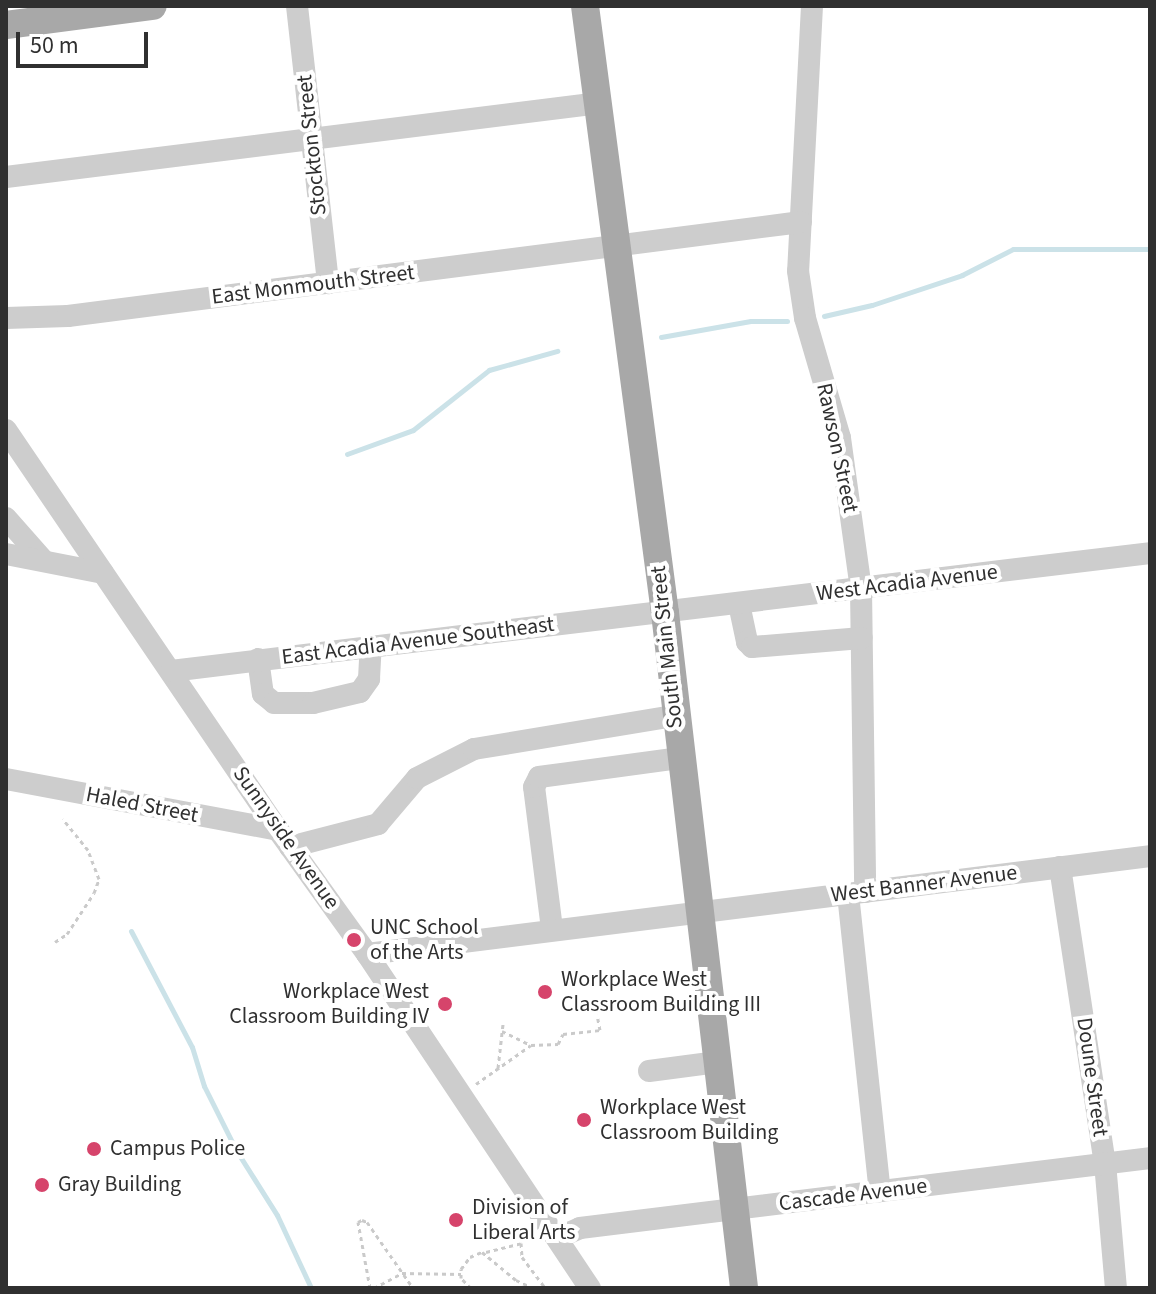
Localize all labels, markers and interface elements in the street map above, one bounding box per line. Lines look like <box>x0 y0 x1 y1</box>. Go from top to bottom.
scale bar <box>20 16 152 66</box>
text: 50 m <box>30 28 79 63</box>
street label: Stockton Street <box>291 73 333 217</box>
street label: East Monmouth Street <box>210 259 416 311</box>
street label: Rawson Street <box>810 381 864 515</box>
street label: West Acadia Avenue <box>815 559 999 607</box>
street label: South Main Street <box>645 564 689 730</box>
street label: East Acadia Avenue Southeast <box>280 611 556 671</box>
street label: Sunnyside Avenue <box>227 762 345 914</box>
street label: Haled Street <box>84 781 200 829</box>
street label: West Banner Avenue <box>829 859 1019 909</box>
place label: UNC School of the Arts <box>370 914 479 966</box>
marker: UNC School of the Arts <box>345 931 363 949</box>
place label: Workplace West Classroom Building III <box>561 966 761 1018</box>
place label: Workplace West Classroom Building IV <box>229 978 429 1030</box>
marker: Workplace West Classroom Building III <box>536 983 554 1001</box>
marker: Workplace West Classroom Building IV <box>436 995 454 1013</box>
street label: Doune Street <box>1071 1016 1113 1138</box>
place label: Workplace West Classroom Building <box>600 1094 778 1146</box>
marker: Workplace West Classroom Building <box>575 1111 593 1129</box>
place label: Campus Police <box>110 1136 245 1162</box>
marker: Campus Police <box>85 1140 103 1158</box>
place label: Gray Building <box>58 1172 181 1198</box>
street label: Cascade Avenue <box>777 1173 929 1217</box>
marker: Gray Building <box>33 1176 51 1194</box>
place label: Division of Liberal Arts <box>472 1194 575 1246</box>
marker: Division of Liberal Arts <box>447 1211 465 1229</box>

